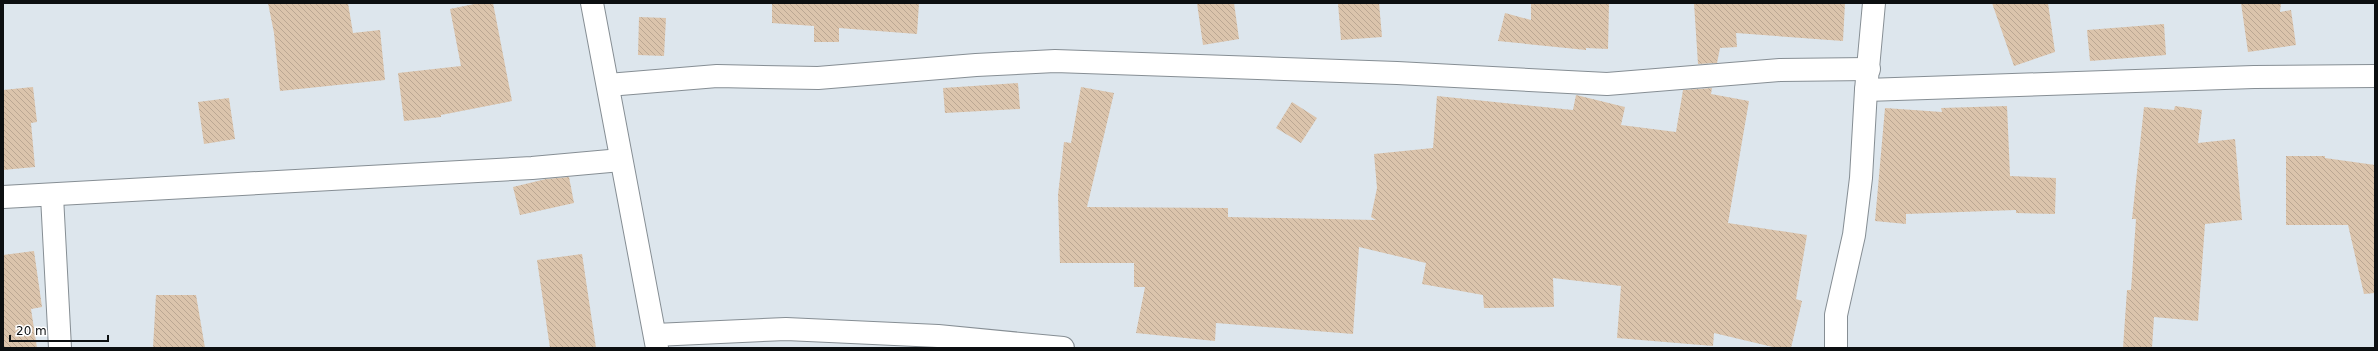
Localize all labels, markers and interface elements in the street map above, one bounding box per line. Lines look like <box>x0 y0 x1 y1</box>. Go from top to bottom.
scale bar <box>10 317 108 343</box>
text: 20 m <box>16 324 47 338</box>

